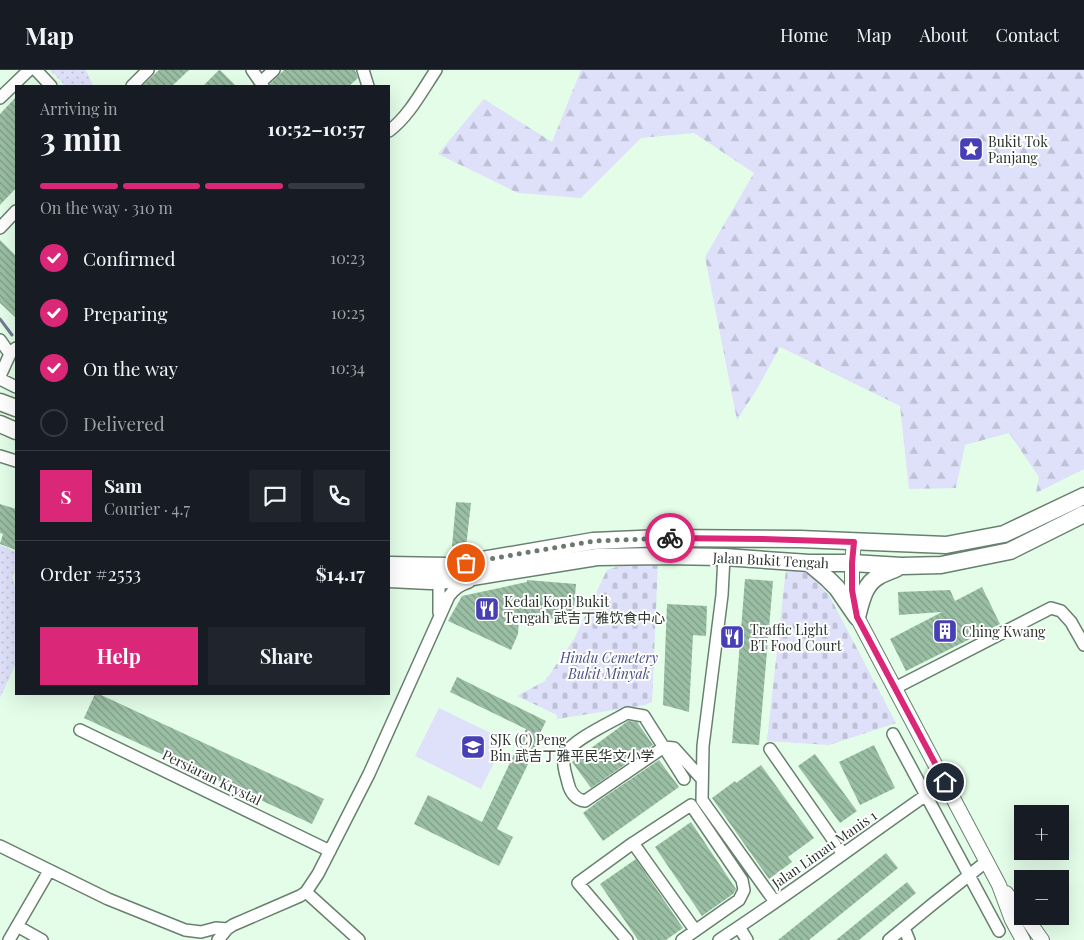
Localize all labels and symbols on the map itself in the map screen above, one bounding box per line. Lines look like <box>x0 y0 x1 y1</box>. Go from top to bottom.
place label: Bukit Tok Panjang <box>988 132 1048 167</box>
place icon: Bukit Tok Panjang <box>958 136 984 162</box>
courier <box>645 513 695 563</box>
pin <box>445 542 487 584</box>
street label: Jalan Bukit Tengah <box>711 547 830 573</box>
place label: Kedai Kopi Bukit Tengah 武吉丁雅饮食中心 <box>504 592 665 627</box>
restaurant icon: Kedai Kopi Bukit Tengah 武吉丁雅饮食中心 <box>474 596 500 622</box>
building icon: Ching Kwang <box>932 618 958 644</box>
place label: Traffic Light BT Food Court <box>750 620 843 655</box>
place label: Ching Kwang <box>962 622 1046 641</box>
restaurant icon: Traffic Light BT Food Court <box>719 624 745 650</box>
park label: Hindu Cemetery Bukit Minyak <box>559 648 658 683</box>
place label: SJK (C) Peng Bin 武吉丁雅平民华文小学 <box>490 730 655 765</box>
school or university icon: SJK (C) Peng Bin 武吉丁雅平民华文小学 <box>460 734 486 760</box>
street label: Persiaran Krystal <box>159 745 265 809</box>
pin <box>924 761 966 803</box>
street label: Jalan Limau Manis 1 <box>767 806 880 893</box>

